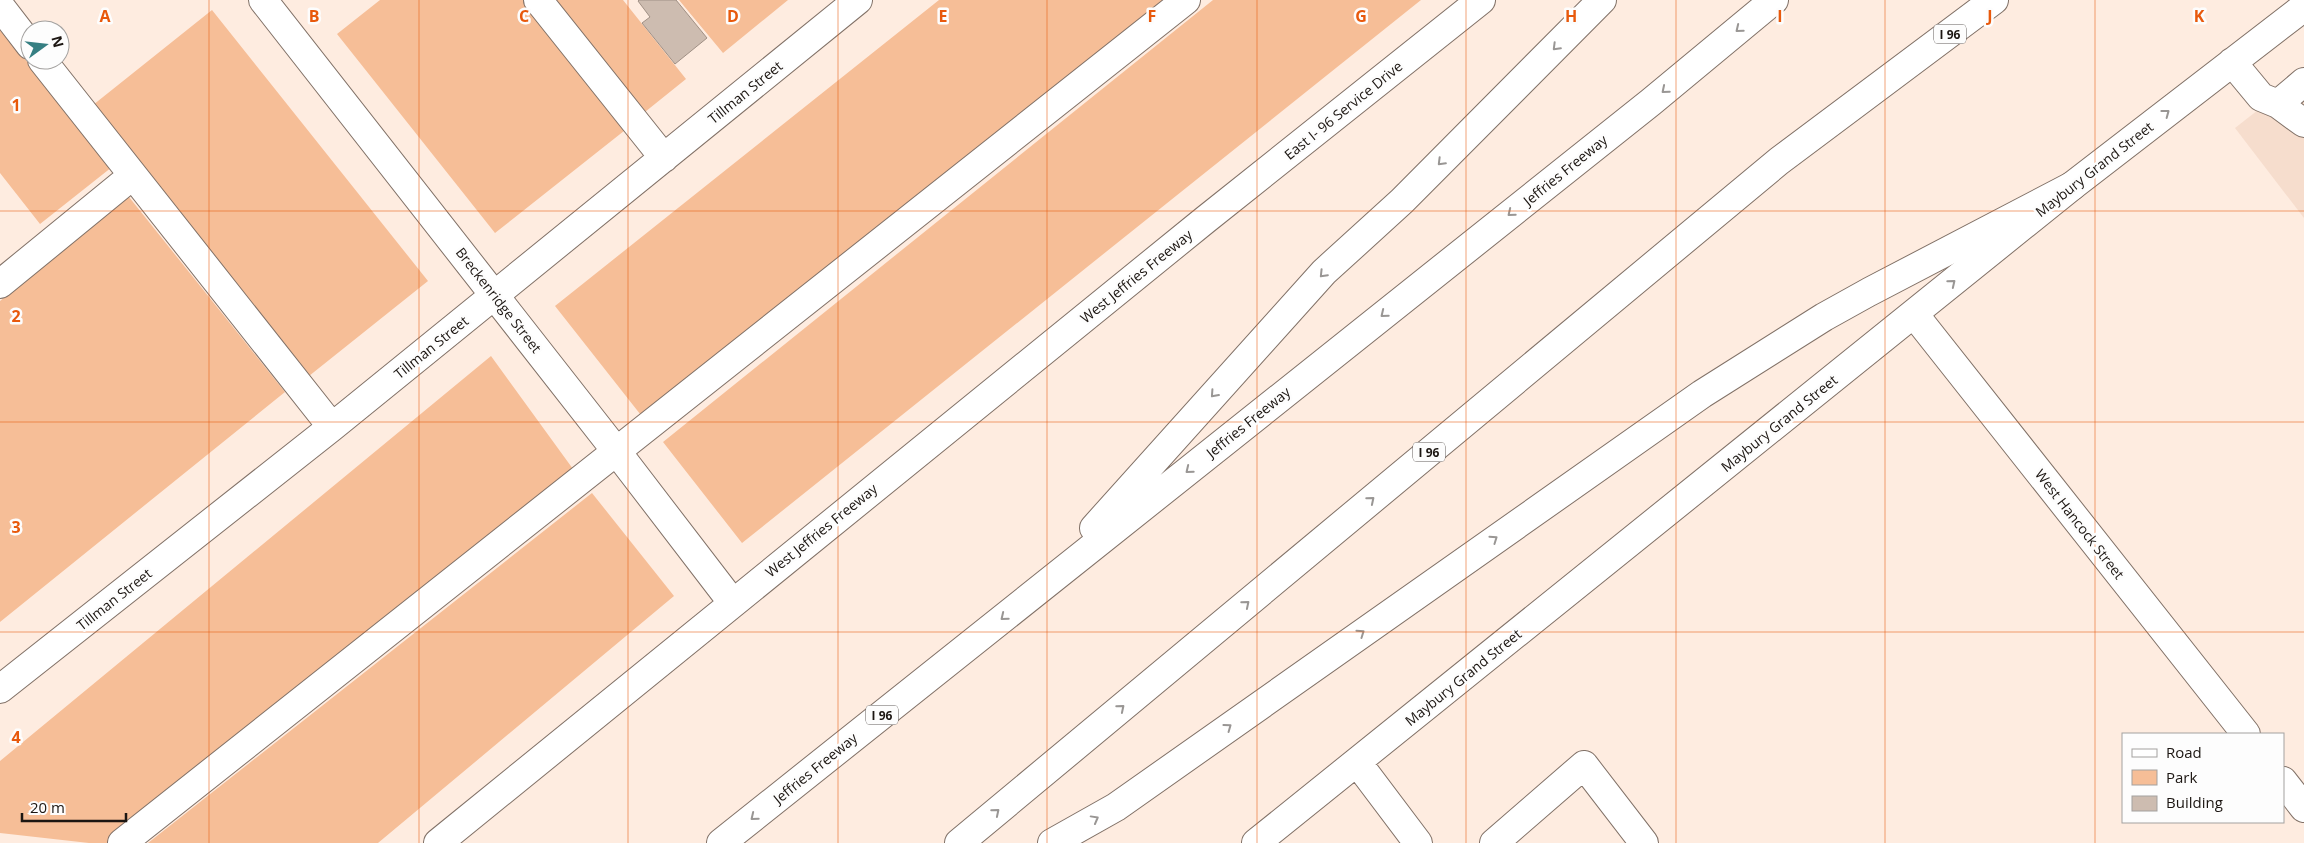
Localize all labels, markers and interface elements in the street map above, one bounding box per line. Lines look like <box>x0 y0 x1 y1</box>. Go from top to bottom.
text: A <box>99 5 111 27</box>
text: B <box>309 5 319 27</box>
text: C <box>519 5 529 27</box>
text: D <box>727 5 739 27</box>
text: E <box>939 5 948 27</box>
text: F <box>1148 5 1156 27</box>
text: G <box>1355 5 1367 27</box>
text: H <box>1565 5 1577 27</box>
text: I <box>1777 5 1783 27</box>
text: J <box>1985 5 1993 27</box>
text: K <box>2194 5 2205 27</box>
north arrow <box>20 20 70 70</box>
one-way arrow <box>1735 24 1744 33</box>
road number: I 96 <box>1934 24 1966 44</box>
text: N <box>47 34 69 49</box>
one-way arrow <box>1552 41 1561 50</box>
street label: Tillman Street <box>704 56 786 128</box>
street label: East I- 96 Service Drive <box>1280 56 1406 164</box>
one-way arrow <box>1662 84 1671 93</box>
text: 1 <box>11 94 21 116</box>
one-way arrow <box>2160 111 2169 119</box>
street label: Maybury Grand Street <box>2031 117 2157 221</box>
street label: Jeffries Freeway <box>1518 130 1612 211</box>
one-way arrow <box>1437 156 1446 165</box>
one-way arrow <box>1508 208 1517 216</box>
street label: West Jeffries Freeway <box>1076 224 1197 327</box>
street label: Breckenridge Street <box>452 243 546 357</box>
one-way arrow <box>1320 268 1329 277</box>
one-way arrow <box>1946 281 1955 289</box>
text: 2 <box>11 305 21 327</box>
one-way arrow <box>1381 309 1390 317</box>
street label: Tillman Street <box>390 311 472 383</box>
street label: Maybury Grand Street <box>1717 370 1841 476</box>
street label: Jeffries Freeway <box>1201 382 1295 463</box>
one-way arrow <box>1211 389 1220 398</box>
road number: I 96 <box>1413 442 1445 462</box>
one-way arrow <box>1185 465 1194 474</box>
street label: West Hancock Street <box>2031 465 2129 583</box>
street label: West Jeffries Freeway <box>761 478 882 581</box>
one-way arrow <box>1365 497 1374 506</box>
text: 3 <box>11 516 21 538</box>
one-way arrow <box>1488 537 1497 545</box>
street label: Tillman Street <box>73 564 155 634</box>
one-way arrow <box>1240 601 1249 610</box>
one-way arrow <box>1001 612 1010 620</box>
street label: Maybury Grand Street <box>1401 624 1525 730</box>
one-way arrow <box>1355 630 1365 639</box>
one-way arrow <box>1115 705 1124 714</box>
road number: I 96 <box>866 706 898 724</box>
one-way arrow <box>1222 724 1232 733</box>
text: 4 <box>11 726 21 748</box>
street label: Jeffries Freeway <box>768 728 862 809</box>
legend <box>2122 733 2284 823</box>
text: Road <box>2166 742 2202 762</box>
text: Park <box>2166 767 2197 787</box>
scale bar <box>22 790 126 822</box>
text: Building <box>2166 792 2223 812</box>
text: 20 m <box>30 797 65 817</box>
one-way arrow <box>991 808 1000 817</box>
one-way arrow <box>751 811 760 819</box>
one-way arrow <box>1089 815 1098 825</box>

